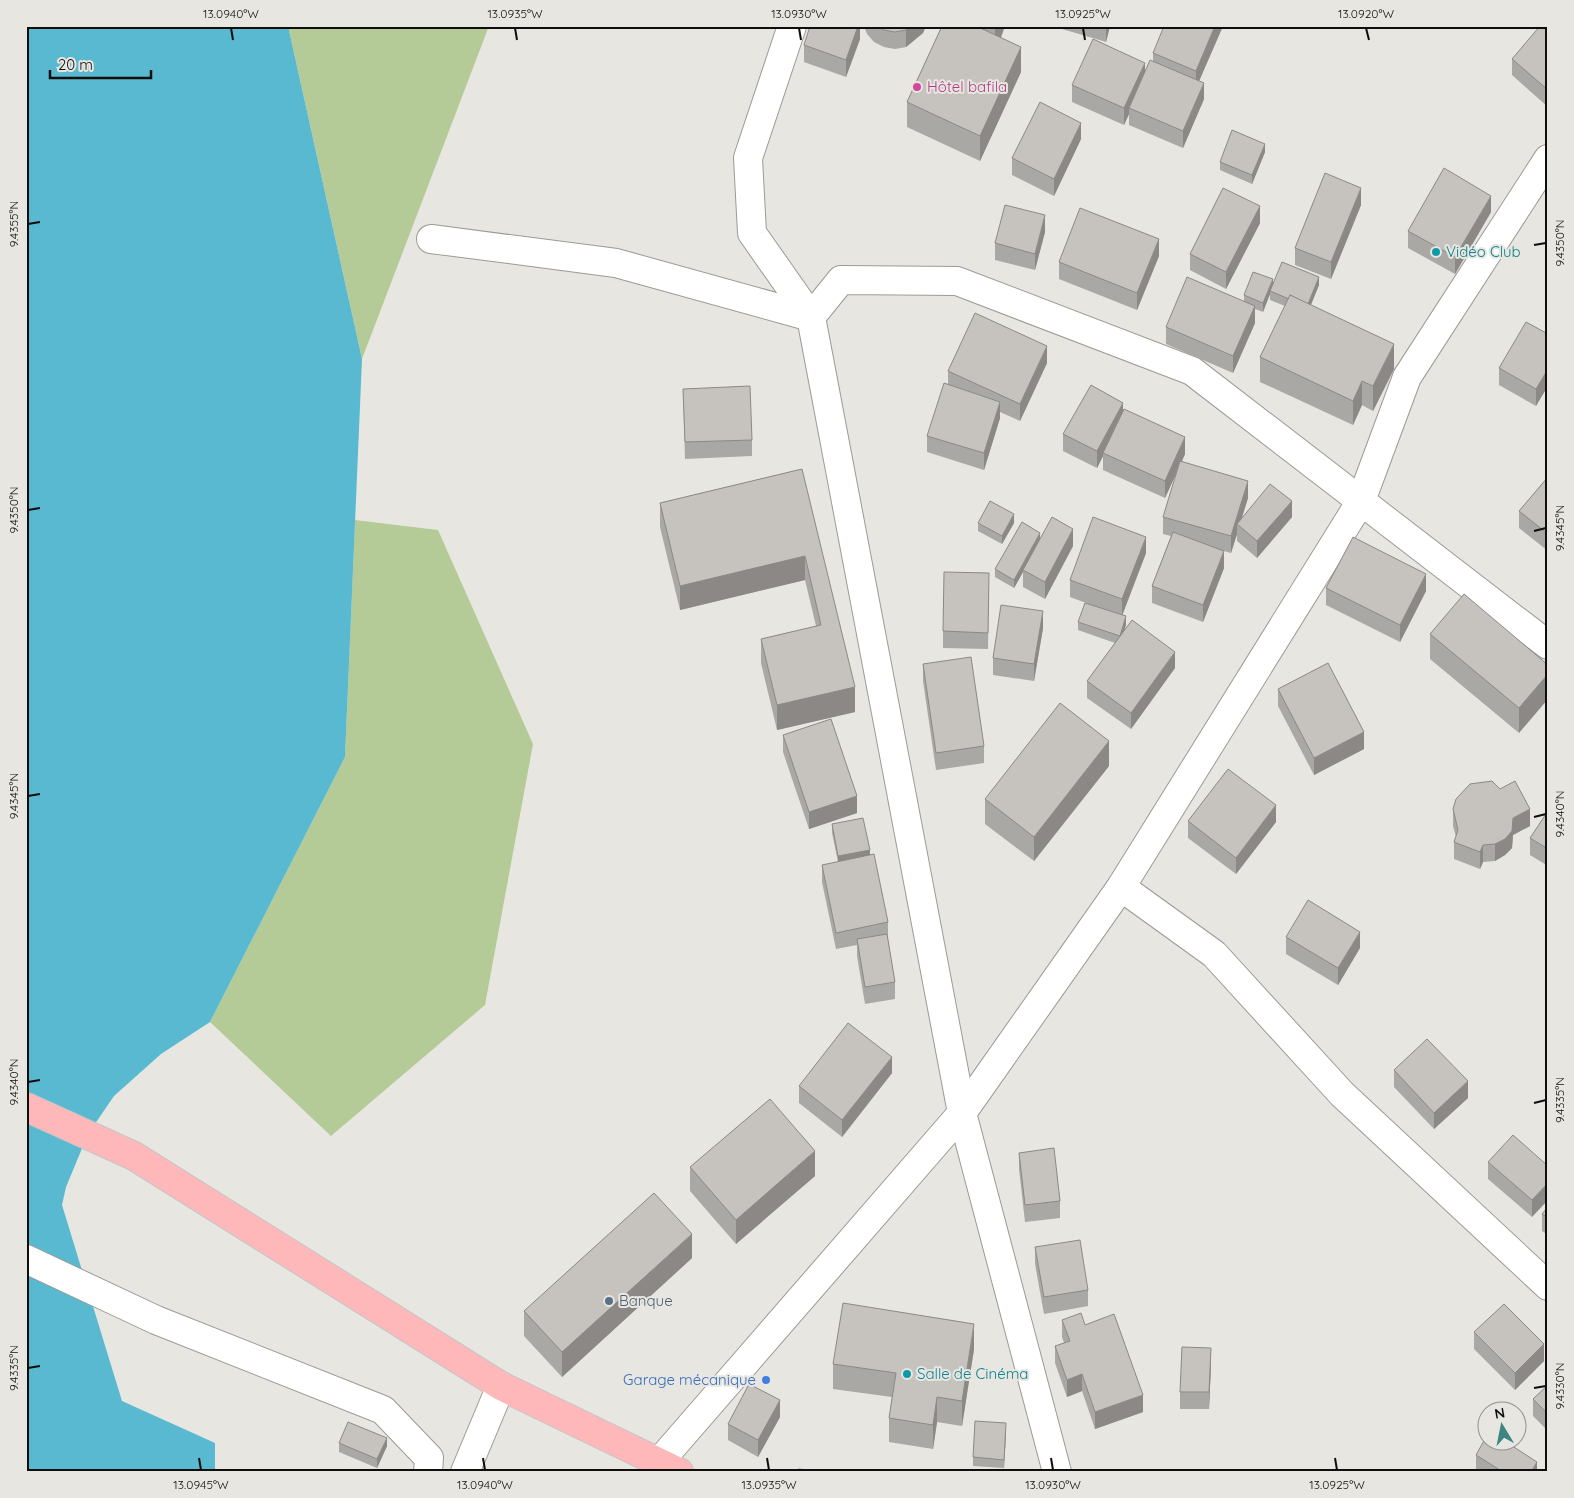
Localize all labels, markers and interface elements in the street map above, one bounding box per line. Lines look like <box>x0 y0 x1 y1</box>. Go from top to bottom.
text: 13.0940°W <box>203 6 259 21</box>
text: 13.0935°W <box>487 6 543 21</box>
text: 13.0930°W <box>771 6 827 21</box>
text: 13.0925°W <box>1055 6 1111 21</box>
text: 13.0920°W <box>1338 6 1394 21</box>
scale bar <box>50 48 151 80</box>
text: 20 m <box>58 55 93 74</box>
place label: Hôtel bafila <box>927 77 1007 96</box>
marker: Hôtel bafila <box>911 81 923 93</box>
text: 9.4355°N <box>6 201 21 247</box>
text: 9.4350°N <box>1552 219 1567 267</box>
place label: Vidéo Club <box>1446 242 1521 261</box>
marker: Vidéo Club <box>1430 246 1442 258</box>
text: 9.4350°N <box>6 486 21 534</box>
text: 9.4345°N <box>1552 505 1567 551</box>
text: 9.4345°N <box>6 773 21 819</box>
text: 9.4340°N <box>1552 791 1567 837</box>
text: 9.4340°N <box>6 1059 21 1105</box>
text: 9.4335°N <box>1552 1077 1567 1123</box>
place label: Banque <box>619 1291 673 1310</box>
marker: Banque <box>603 1295 615 1307</box>
text: 9.4335°N <box>6 1345 21 1391</box>
text: 9.4330°N <box>1552 1363 1567 1409</box>
place label: Salle de Cinéma <box>917 1364 1028 1383</box>
marker: Salle de Cinéma <box>901 1368 913 1380</box>
place label: Garage mécanique <box>623 1370 756 1389</box>
marker: Garage mécanique <box>760 1374 772 1386</box>
north arrow <box>1476 1400 1526 1450</box>
text: N <box>1493 1403 1506 1423</box>
text: 13.0945°W <box>173 1477 229 1492</box>
text: 13.0940°W <box>457 1477 513 1492</box>
text: 13.0935°W <box>741 1477 797 1492</box>
text: 13.0930°W <box>1025 1477 1081 1492</box>
text: 13.0925°W <box>1309 1477 1365 1492</box>

